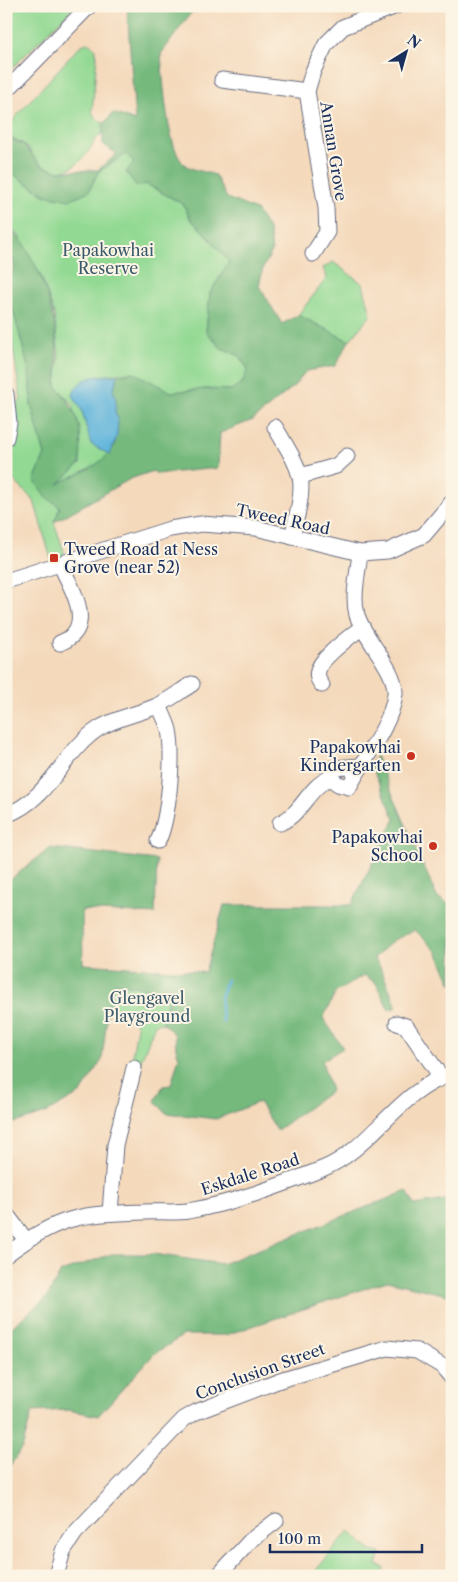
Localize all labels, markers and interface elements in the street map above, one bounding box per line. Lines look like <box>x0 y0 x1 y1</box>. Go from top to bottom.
north arrow <box>380 28 430 78</box>
text: N <box>404 31 424 52</box>
street label: Annan Grove <box>316 99 352 202</box>
park label: Papakowhai Reserve <box>62 240 154 278</box>
street label: Tweed Road <box>234 499 332 539</box>
place label: Tweed Road at Ness Grove (near 52) <box>64 539 218 577</box>
marker: Tweed Road at Ness Grove (near 52) <box>48 552 60 564</box>
place label: Papakowhai Kindergarten <box>300 737 401 775</box>
marker: Papakowhai Kindergarten <box>405 750 417 762</box>
place label: Papakowhai School <box>331 827 423 865</box>
marker: Papakowhai School <box>427 840 439 852</box>
park label: Glengavel Playground <box>104 988 190 1026</box>
street label: Eskdale Road <box>198 1149 302 1199</box>
street label: Conclusion Street <box>192 1338 328 1404</box>
scale bar <box>270 1522 423 1554</box>
text: 100 m <box>278 1529 321 1548</box>

